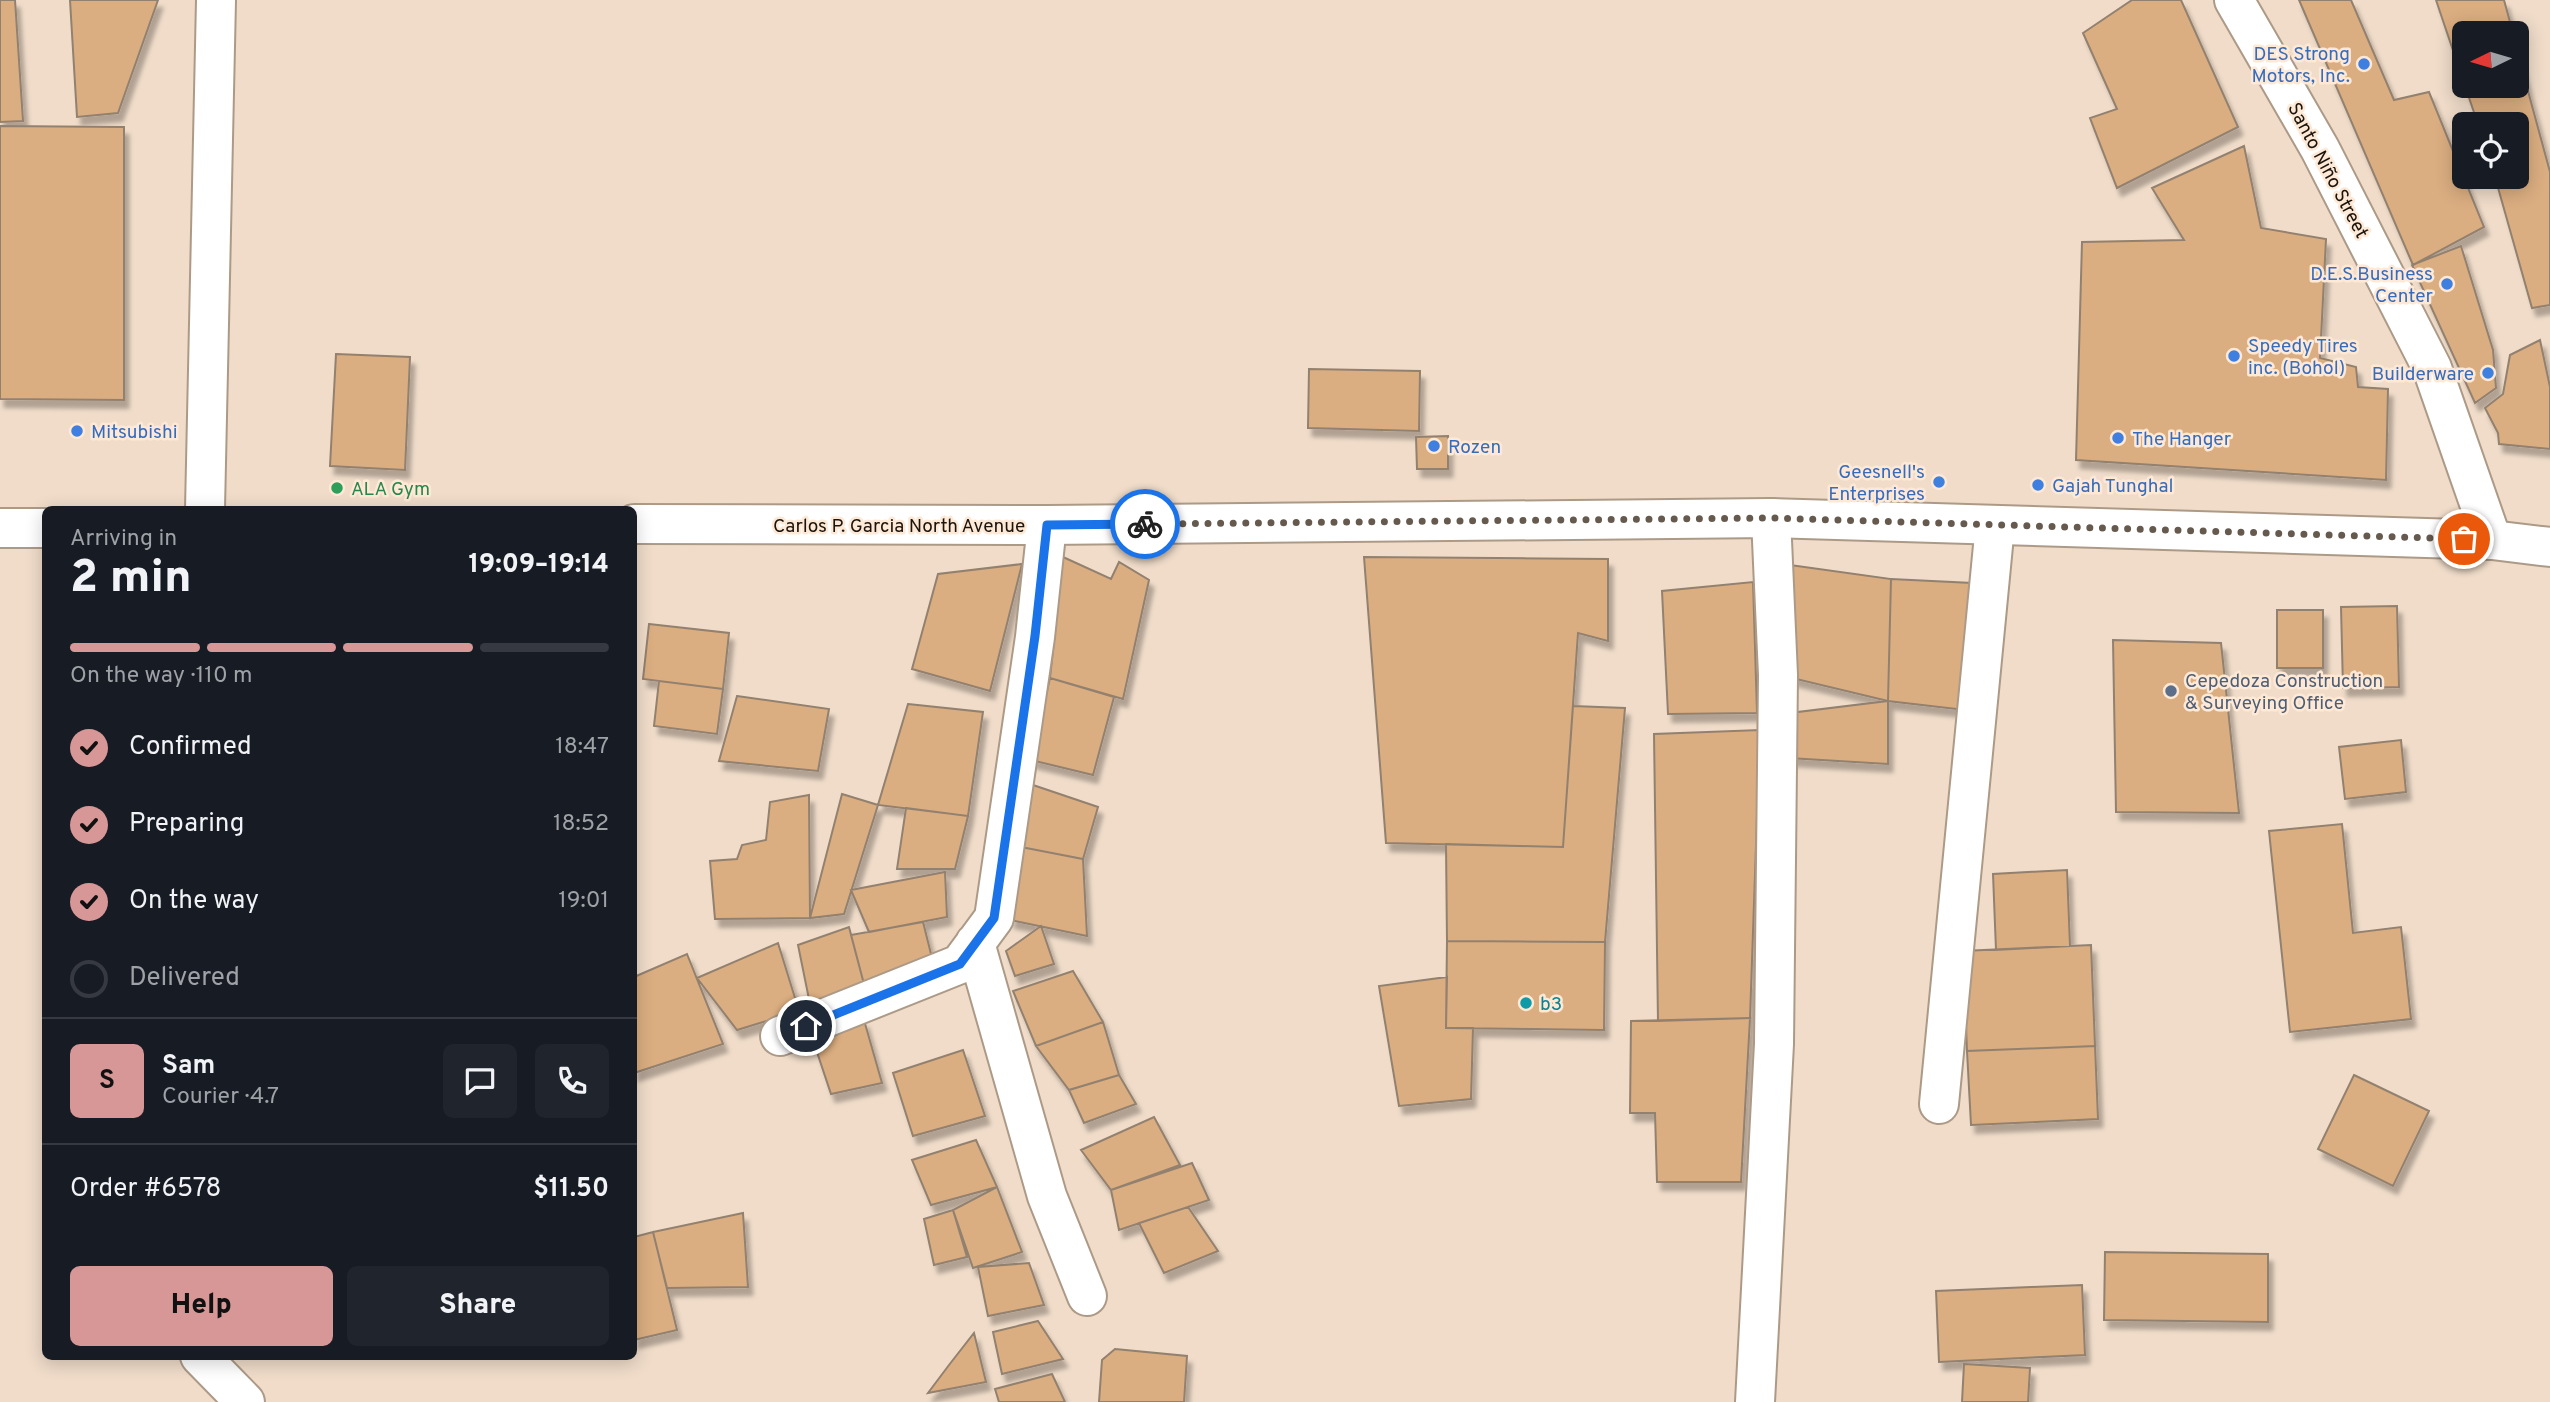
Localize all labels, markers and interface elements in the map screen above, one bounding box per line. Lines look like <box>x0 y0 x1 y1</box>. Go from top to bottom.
north arrow <box>2452 21 2529 98</box>
map controls <box>2452 21 2529 189</box>
place label: DES Strong Motors, Inc. <box>2252 43 2350 89</box>
marker: DES Strong Motors, Inc. <box>2356 56 2372 72</box>
street label: Santo Niño Street <box>2281 99 2373 243</box>
button: locate <box>2452 112 2529 189</box>
place label: D.E.S.Business Center <box>2310 263 2434 309</box>
marker: D.E.S.Business Center <box>2439 276 2455 292</box>
place label: Speedy Tires inc. (Bohol) <box>2248 335 2358 381</box>
marker: Speedy Tires inc. (Bohol) <box>2226 348 2242 364</box>
place label: Builderware <box>2372 363 2474 387</box>
marker: Builderware <box>2480 365 2496 381</box>
place label: Mitsubishi <box>91 421 177 445</box>
marker: Mitsubishi <box>69 423 85 439</box>
place label: The Hanger <box>2132 428 2232 452</box>
marker: The Hanger <box>2110 430 2126 446</box>
place label: Rozen <box>1448 436 1501 460</box>
marker: Rozen <box>1426 438 1442 454</box>
place label: Geesnell's Enterprises <box>1828 461 1925 507</box>
marker: Geesnell's Enterprises <box>1931 474 1947 490</box>
place label: Gajah Tunghal <box>2052 475 2173 499</box>
marker: Gajah Tunghal <box>2030 477 2046 493</box>
place label: ALA Gym <box>351 478 430 502</box>
marker: ALA Gym <box>329 480 345 496</box>
courier <box>1110 489 1180 559</box>
icon: bike <box>1126 505 1164 543</box>
pin <box>2434 509 2494 569</box>
street label: Carlos P. Garcia North Avenue <box>773 515 1025 539</box>
icon: bag <box>2445 520 2483 558</box>
text: Arriving in <box>70 525 177 554</box>
text: 19:09–19:14 <box>468 549 609 582</box>
text: 2 min <box>70 550 192 609</box>
text: On the way · 110 m <box>70 662 253 691</box>
place label: Cepedoza Construction & Surveying Office <box>2185 670 2383 716</box>
marker: Cepedoza Construction & Surveying Office <box>2163 683 2179 699</box>
icon: check <box>70 729 108 767</box>
text: Confirmed <box>129 731 252 764</box>
text: 18:47 <box>555 733 609 762</box>
icon: check <box>70 806 108 844</box>
text: Preparing <box>129 808 244 841</box>
text: 18:52 <box>553 810 609 839</box>
icon: check <box>70 883 108 921</box>
text: On the way <box>129 885 259 918</box>
text: 19:01 <box>558 887 609 916</box>
text: Delivered <box>129 962 240 995</box>
place label: b3 <box>1540 993 1562 1017</box>
marker: b3 <box>1518 995 1534 1011</box>
pin <box>776 996 836 1056</box>
icon: home <box>787 1007 825 1045</box>
button: chat <box>443 1044 517 1118</box>
button: phone <box>535 1044 609 1118</box>
text: Sam <box>162 1050 215 1083</box>
text: S <box>99 1065 115 1098</box>
text: Courier · 4.7 <box>162 1083 279 1112</box>
text: Order #6578 <box>70 1173 221 1206</box>
text: $11.50 <box>533 1173 609 1206</box>
button: Help <box>70 1266 333 1346</box>
button: Share <box>347 1266 609 1346</box>

